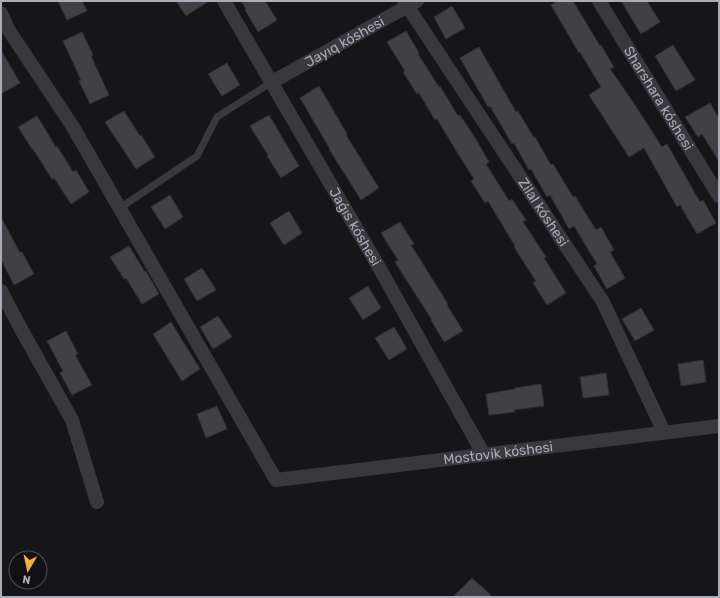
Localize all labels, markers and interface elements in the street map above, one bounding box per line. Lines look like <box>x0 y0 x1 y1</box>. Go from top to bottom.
street label: Jayıq kóshesi <box>302 13 387 71</box>
street label: Sharshara kóshesi <box>620 43 697 154</box>
street label: Zilal kóshesi <box>514 175 572 250</box>
street label: Jaǵıs kóshesi <box>325 185 384 269</box>
street label: Mostovik kóshesi <box>442 438 554 469</box>
north arrow <box>8 550 48 590</box>
text: N <box>22 572 31 586</box>

